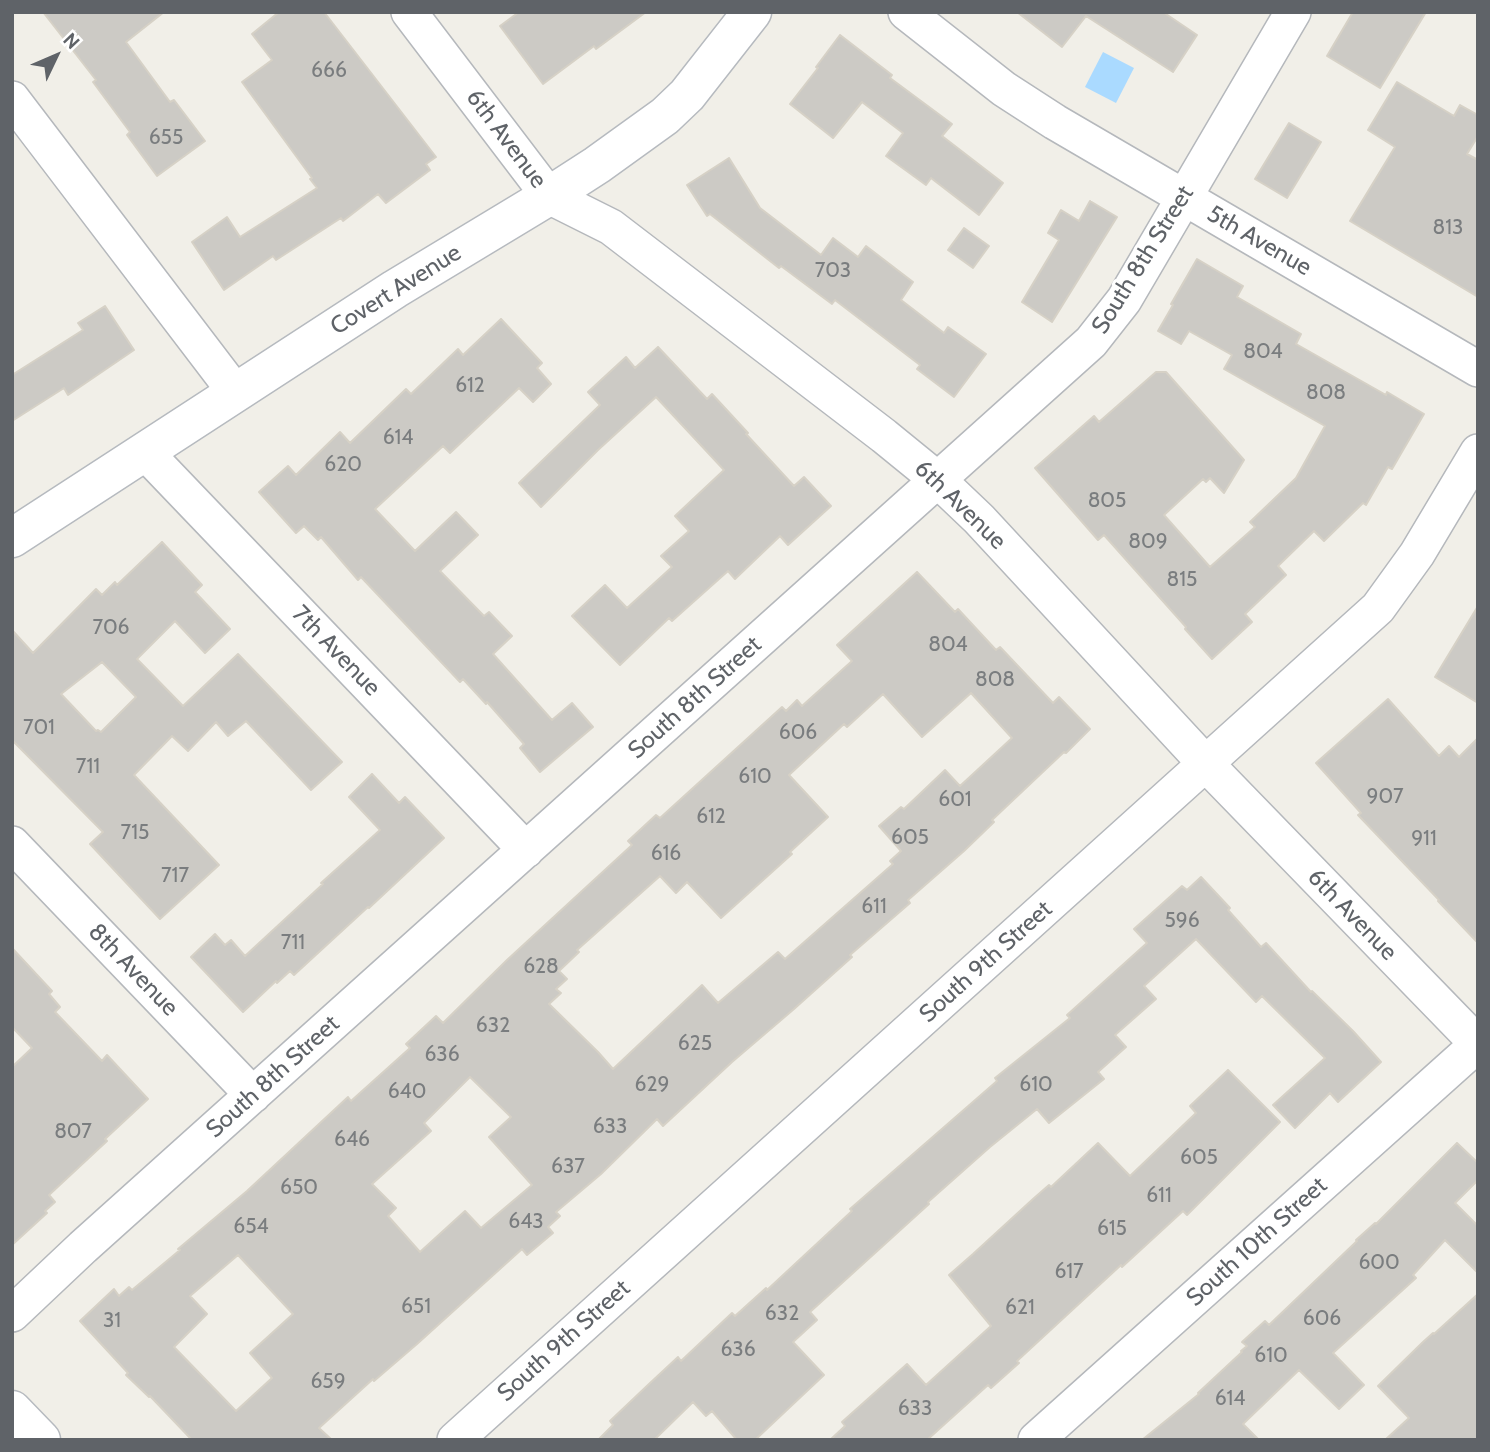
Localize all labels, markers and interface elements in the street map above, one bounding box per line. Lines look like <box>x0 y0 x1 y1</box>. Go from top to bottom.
north arrow <box>21 21 91 91</box>
text: N <box>59 28 84 54</box>
house number: 666 <box>311 58 347 84</box>
street label: 6th Avenue <box>460 84 552 194</box>
house number: 655 <box>149 125 183 151</box>
street label: South 8th Street <box>1086 181 1200 339</box>
street label: 5th Avenue <box>1202 200 1316 282</box>
house number: 813 <box>1433 215 1463 241</box>
street label: Covert Avenue <box>325 238 467 342</box>
house number: 703 <box>815 258 851 284</box>
house number: 804 <box>1243 339 1283 365</box>
house number: 612 <box>455 373 485 399</box>
house number: 808 <box>1306 380 1346 406</box>
house number: 614 <box>383 425 413 451</box>
house number: 620 <box>324 452 362 478</box>
street label: 6th Avenue <box>908 454 1012 556</box>
house number: 805 <box>1088 488 1126 514</box>
house number: 809 <box>1128 529 1168 555</box>
house number: 815 <box>1167 567 1197 593</box>
street label: 7th Avenue <box>286 600 386 702</box>
house number: 706 <box>93 615 129 641</box>
street label: South 8th Street <box>623 631 767 765</box>
house number: 804 <box>928 632 968 658</box>
house number: 808 <box>975 667 1015 693</box>
house number: 701 <box>23 715 55 741</box>
house number: 606 <box>779 720 817 746</box>
house number: 711 <box>76 754 100 780</box>
house number: 610 <box>738 764 772 790</box>
house number: 907 <box>1367 784 1403 810</box>
house number: 601 <box>938 787 972 813</box>
house number: 612 <box>696 804 726 830</box>
house number: 715 <box>121 820 149 846</box>
house number: 605 <box>891 825 929 851</box>
house number: 911 <box>1411 826 1437 852</box>
house number: 616 <box>651 841 681 867</box>
house number: 717 <box>161 863 189 889</box>
street label: 6th Avenue <box>1301 863 1403 967</box>
house number: 611 <box>861 894 887 920</box>
street label: South 9th Street <box>914 895 1058 1029</box>
house number: 596 <box>1164 908 1200 934</box>
street label: 8th Avenue <box>82 918 184 1022</box>
house number: 711 <box>281 930 305 956</box>
house number: 628 <box>523 954 559 980</box>
street label: South 8th Street <box>201 1010 345 1144</box>
house number: 632 <box>476 1013 510 1039</box>
house number: 625 <box>678 1031 712 1057</box>
house number: 636 <box>424 1042 460 1068</box>
house number: 629 <box>635 1072 669 1098</box>
house number: 610 <box>1019 1072 1053 1098</box>
house number: 640 <box>388 1079 426 1105</box>
house number: 633 <box>593 1114 627 1140</box>
house number: 807 <box>54 1119 92 1145</box>
house number: 646 <box>334 1127 370 1153</box>
house number: 605 <box>1180 1145 1218 1171</box>
house number: 637 <box>551 1154 585 1180</box>
street label: South 10th Street <box>1181 1171 1333 1313</box>
house number: 650 <box>280 1175 318 1201</box>
house number: 611 <box>1146 1183 1172 1209</box>
house number: 643 <box>508 1209 544 1235</box>
house number: 654 <box>233 1214 269 1240</box>
house number: 615 <box>1097 1216 1127 1242</box>
house number: 600 <box>1358 1250 1400 1276</box>
house number: 617 <box>1054 1259 1084 1285</box>
street label: South 9th Street <box>492 1274 636 1408</box>
house number: 651 <box>401 1294 431 1320</box>
house number: 621 <box>1005 1295 1035 1321</box>
house number: 632 <box>765 1301 799 1327</box>
house number: 606 <box>1303 1306 1341 1332</box>
house number: 31 <box>103 1308 121 1334</box>
house number: 636 <box>720 1337 756 1363</box>
house number: 610 <box>1254 1343 1288 1369</box>
house number: 659 <box>310 1369 346 1395</box>
house number: 614 <box>1215 1386 1245 1412</box>
house number: 633 <box>898 1396 932 1422</box>

